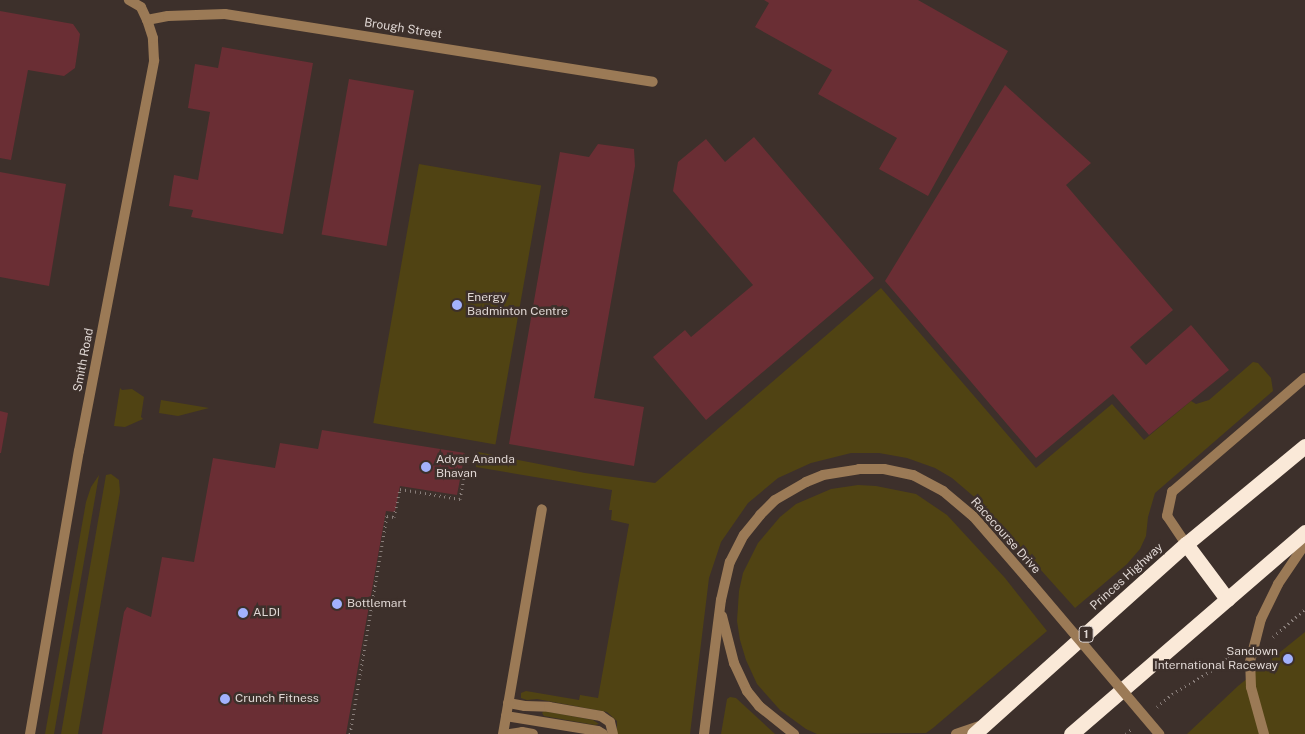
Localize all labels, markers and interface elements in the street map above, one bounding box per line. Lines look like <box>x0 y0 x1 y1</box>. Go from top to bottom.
street label: Brough Street <box>363 16 443 42</box>
place label: Energy Badminton Centre <box>467 291 568 319</box>
marker: Energy Badminton Centre <box>451 299 463 311</box>
street label: Smith Road <box>71 327 97 393</box>
place label: Adyar Ananda Bhavan <box>436 453 515 481</box>
marker: Adyar Ananda Bhavan <box>420 461 432 473</box>
street label: Racecourse Drive <box>967 495 1043 577</box>
street label: Princes Highway <box>1088 541 1166 613</box>
place label: Bottlemart <box>347 597 407 611</box>
marker: Bottlemart <box>331 598 343 610</box>
place label: ALDI <box>253 606 280 620</box>
marker: ALDI <box>237 607 249 619</box>
road number: 1 <box>1078 626 1094 642</box>
place label: Sandown International Raceway <box>1154 645 1278 673</box>
marker: Sandown International Raceway <box>1282 653 1294 665</box>
place label: Crunch Fitness <box>235 692 319 706</box>
marker: Crunch Fitness <box>219 693 231 705</box>

